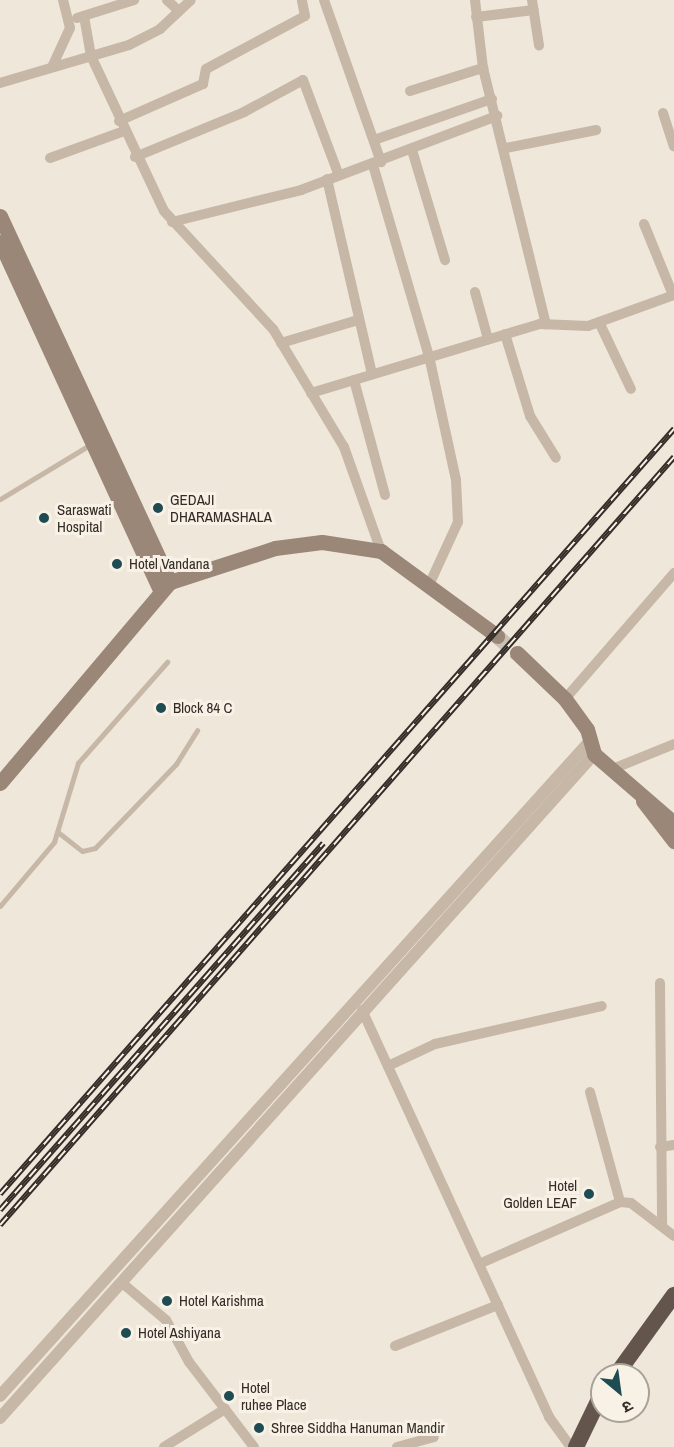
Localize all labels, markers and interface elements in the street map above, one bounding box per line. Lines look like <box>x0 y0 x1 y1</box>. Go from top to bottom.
place label: GEDAJI DHARAMASHALA <box>170 490 272 525</box>
place label: Saraswati Hospital <box>57 500 112 535</box>
marker: GEDAJI DHARAMASHALA <box>151 501 165 515</box>
marker: Saraswati Hospital <box>35 509 53 527</box>
place label: Hotel Vandana <box>129 555 209 573</box>
marker: Hotel Vandana <box>110 557 124 571</box>
place label: Block 84 C <box>173 699 232 717</box>
marker: Block 84 C <box>154 701 168 715</box>
place label: Hotel Golden LEAF <box>503 1176 577 1211</box>
marker: Hotel Golden LEAF <box>582 1187 596 1201</box>
place label: Hotel Karishma <box>179 1292 264 1310</box>
marker: Hotel Karishma <box>160 1294 174 1308</box>
place label: Hotel Ashiyana <box>138 1324 221 1342</box>
marker: Hotel Ashiyana <box>119 1326 133 1340</box>
north arrow <box>590 1363 650 1423</box>
place label: Hotel ruhee Place <box>241 1378 307 1413</box>
marker: Hotel ruhee Place <box>222 1389 236 1403</box>
text: उ <box>618 1395 637 1419</box>
place label: Shree Siddha Hanuman Mandir <box>271 1419 445 1437</box>
marker: Shree Siddha Hanuman Mandir <box>252 1421 266 1435</box>

